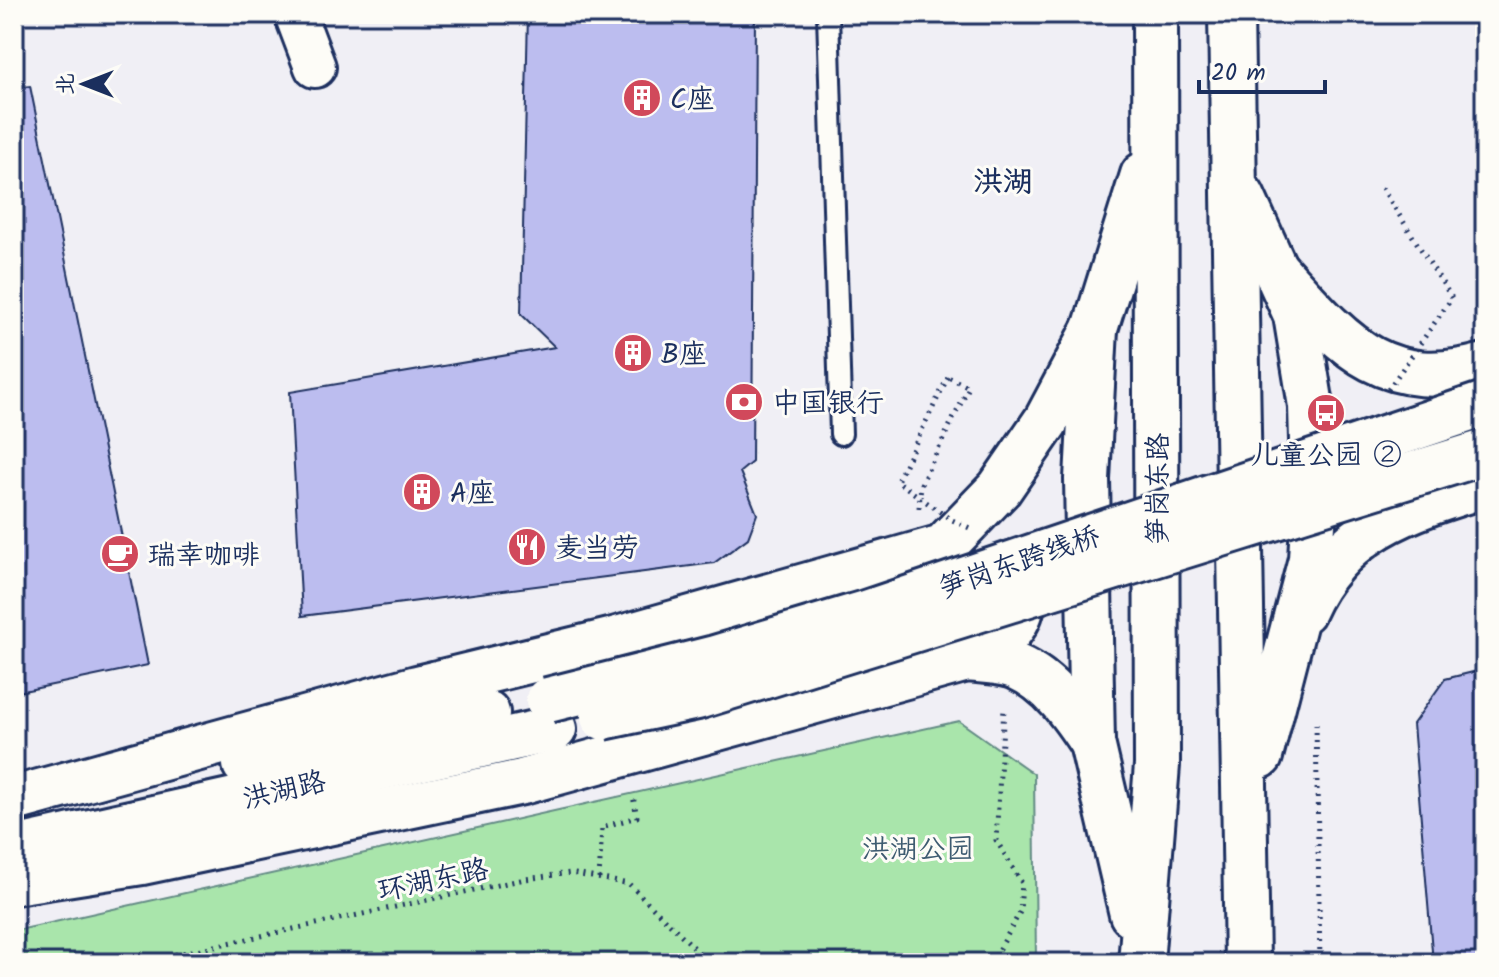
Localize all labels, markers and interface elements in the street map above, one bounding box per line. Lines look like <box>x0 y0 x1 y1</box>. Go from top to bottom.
north arrow <box>44 44 124 124</box>
scale bar <box>1199 44 1325 94</box>
text: 20 m <box>1211 54 1266 93</box>
text: 北 <box>49 73 84 95</box>
building icon: C座 <box>621 77 663 119</box>
place label: C座 <box>670 78 715 123</box>
district label: 洪湖 <box>973 159 1033 207</box>
building icon: B座 <box>612 332 654 374</box>
place label: B座 <box>661 333 707 378</box>
bank icon: 中国银行 <box>723 381 765 423</box>
place label: 中国银行 <box>772 382 884 427</box>
bus stop icon: 儿童公园 ② <box>1305 392 1347 434</box>
street label: 笋岗东路 <box>1137 433 1182 545</box>
place label: 儿童公园 ② <box>1250 434 1402 479</box>
building icon: A座 <box>401 471 443 513</box>
place label: A座 <box>450 472 495 517</box>
street label: 笋岗东跨线桥 <box>933 515 1107 612</box>
restaurant icon: 麦当劳 <box>506 526 548 568</box>
place label: 麦当劳 <box>555 527 639 572</box>
cafe icon: 瑞幸咖啡 <box>99 533 141 575</box>
place label: 瑞幸咖啡 <box>148 534 260 579</box>
street label: 洪湖路 <box>239 760 331 823</box>
park label: 洪湖公园 <box>862 828 974 873</box>
street label: 环湖东路 <box>374 848 493 915</box>

